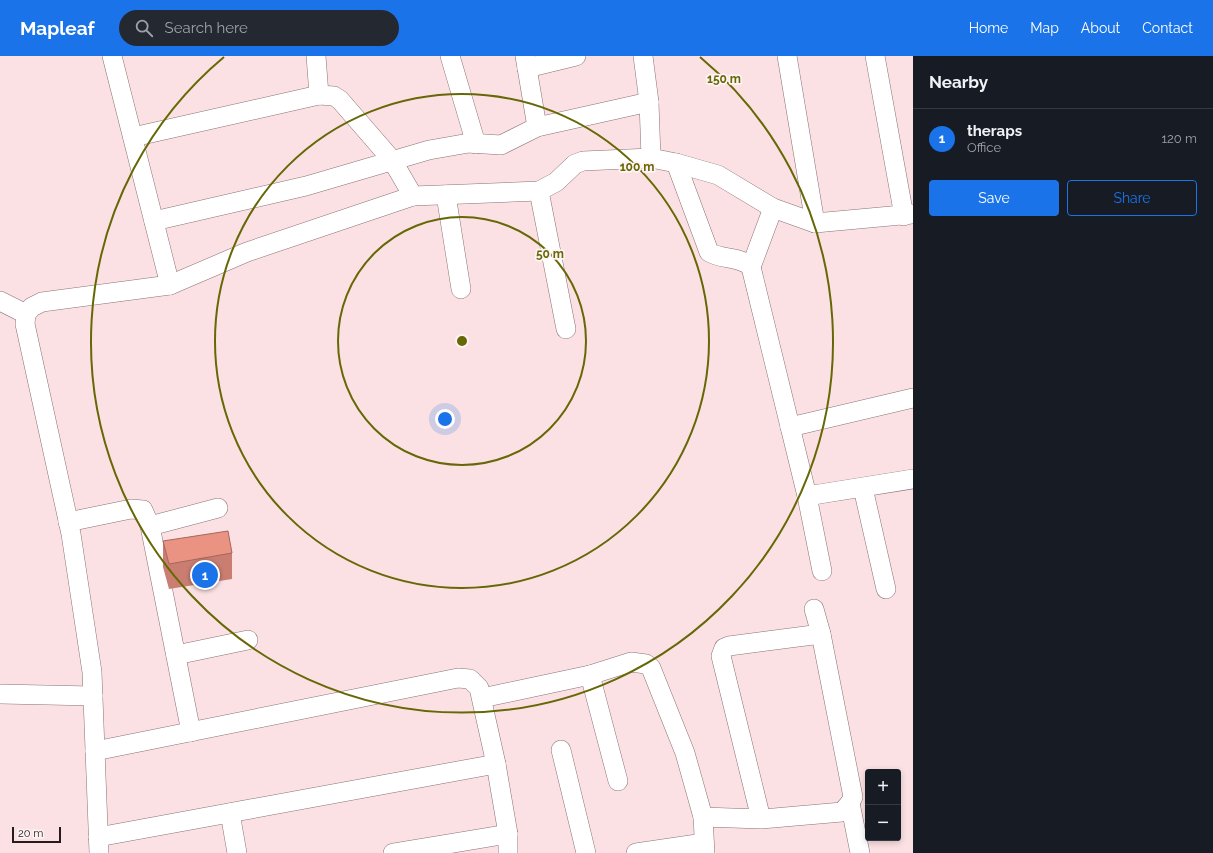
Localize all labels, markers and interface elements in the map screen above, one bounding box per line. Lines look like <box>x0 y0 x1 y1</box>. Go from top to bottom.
search box <box>119 10 399 46</box>
text: Mapleaf <box>20 17 95 39</box>
icon: search <box>133 17 155 39</box>
text: Search here <box>165 19 248 37</box>
text: Home <box>969 20 1008 36</box>
text: Map <box>1030 20 1059 36</box>
text: About <box>1081 20 1120 36</box>
text: Contact <box>1142 20 1193 36</box>
text: 150 m <box>707 72 741 86</box>
text: Nearby <box>929 72 988 92</box>
text: theraps <box>967 122 1022 140</box>
text: 1 <box>939 131 945 146</box>
text: 120 m <box>1161 131 1197 146</box>
text: Office <box>967 140 1001 155</box>
text: 100 m <box>620 160 654 174</box>
button: Save <box>929 180 1059 216</box>
button: Share <box>1067 180 1197 216</box>
text: 50 m <box>536 247 564 261</box>
centre of rings <box>455 334 469 348</box>
your location <box>435 409 455 429</box>
pin: 1 <box>192 560 218 590</box>
map controls <box>865 769 901 841</box>
button: + <box>865 769 901 805</box>
button: − <box>865 805 901 841</box>
scale bar <box>12 825 61 844</box>
text: 20 m <box>18 827 43 840</box>

